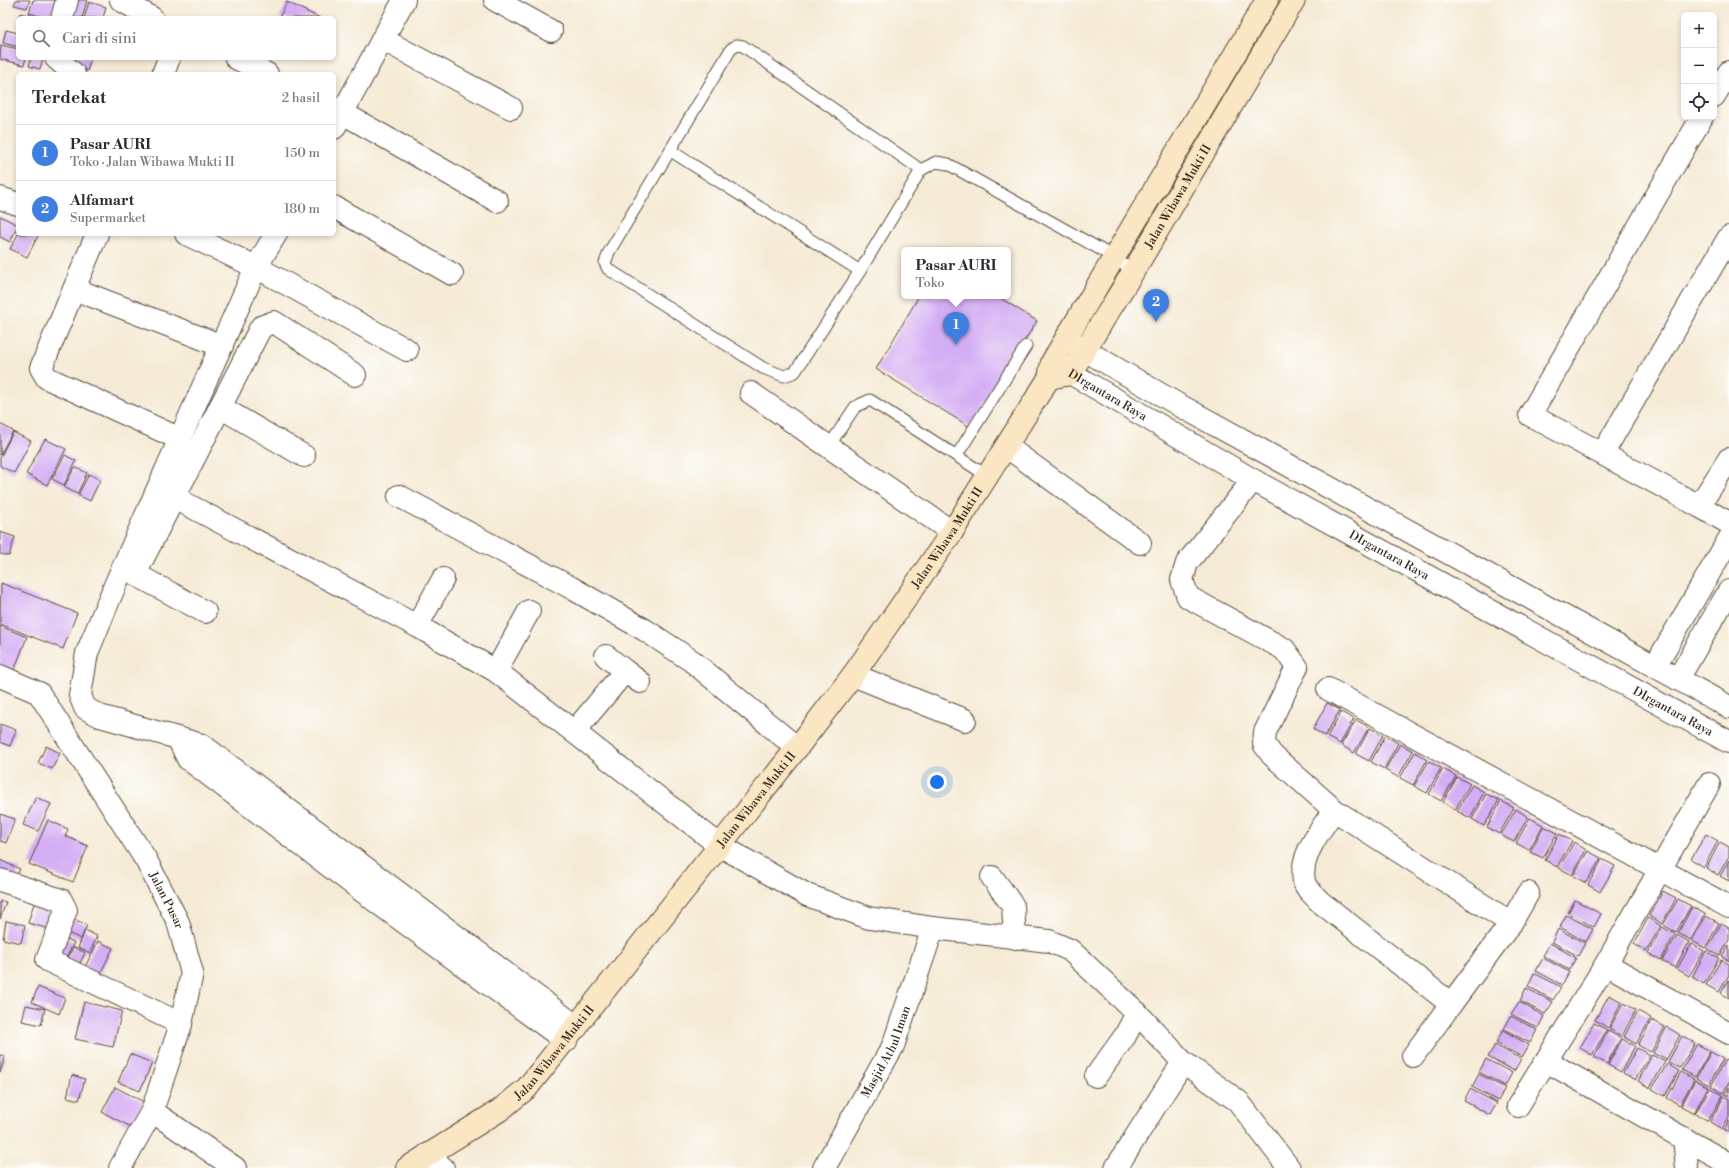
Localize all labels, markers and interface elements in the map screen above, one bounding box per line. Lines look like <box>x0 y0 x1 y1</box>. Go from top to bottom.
map controls <box>1681 12 1717 120</box>
button: + <box>1681 12 1717 48</box>
search box <box>16 16 336 60</box>
icon: search <box>30 27 52 49</box>
text: Cari di sini <box>62 29 137 48</box>
button: − <box>1681 48 1717 84</box>
button: locate <box>1681 84 1717 120</box>
text: Terdekat <box>32 87 106 109</box>
text: 2 hasil <box>282 90 320 106</box>
text: Pasar AURI <box>70 135 151 154</box>
street label: Jalan Wibawa Mukti II <box>1141 142 1215 252</box>
text: 1 <box>42 145 48 161</box>
text: 150 m <box>285 145 320 161</box>
text: Toko · Jalan Wibawa Mukti II <box>70 154 235 170</box>
text: Alfamart <box>70 191 134 210</box>
text: 2 <box>41 201 49 217</box>
text: 180 m <box>284 201 320 217</box>
text: Supermarket <box>70 210 146 226</box>
popup <box>901 247 1011 299</box>
text: Pasar AURI <box>915 256 997 275</box>
text: Toko <box>915 275 945 291</box>
pin: 2 <box>1143 289 1169 322</box>
pin: 1 <box>943 312 969 345</box>
street label: DIrgantara Raya <box>1065 366 1150 425</box>
street label: Jalan Wibawa Mukti II <box>908 484 986 592</box>
street label: DIrgantara Raya <box>1346 527 1432 584</box>
street label: DIrgantara Raya <box>1630 684 1716 740</box>
street label: Jalan Wibawa Mukti II <box>713 748 799 851</box>
your location <box>927 772 947 792</box>
street label: Jalan Pusar <box>145 868 186 930</box>
street label: Jalan Wibawa Mukti II <box>511 1002 598 1104</box>
street label: Masjid Athul Iman <box>858 1004 914 1101</box>

